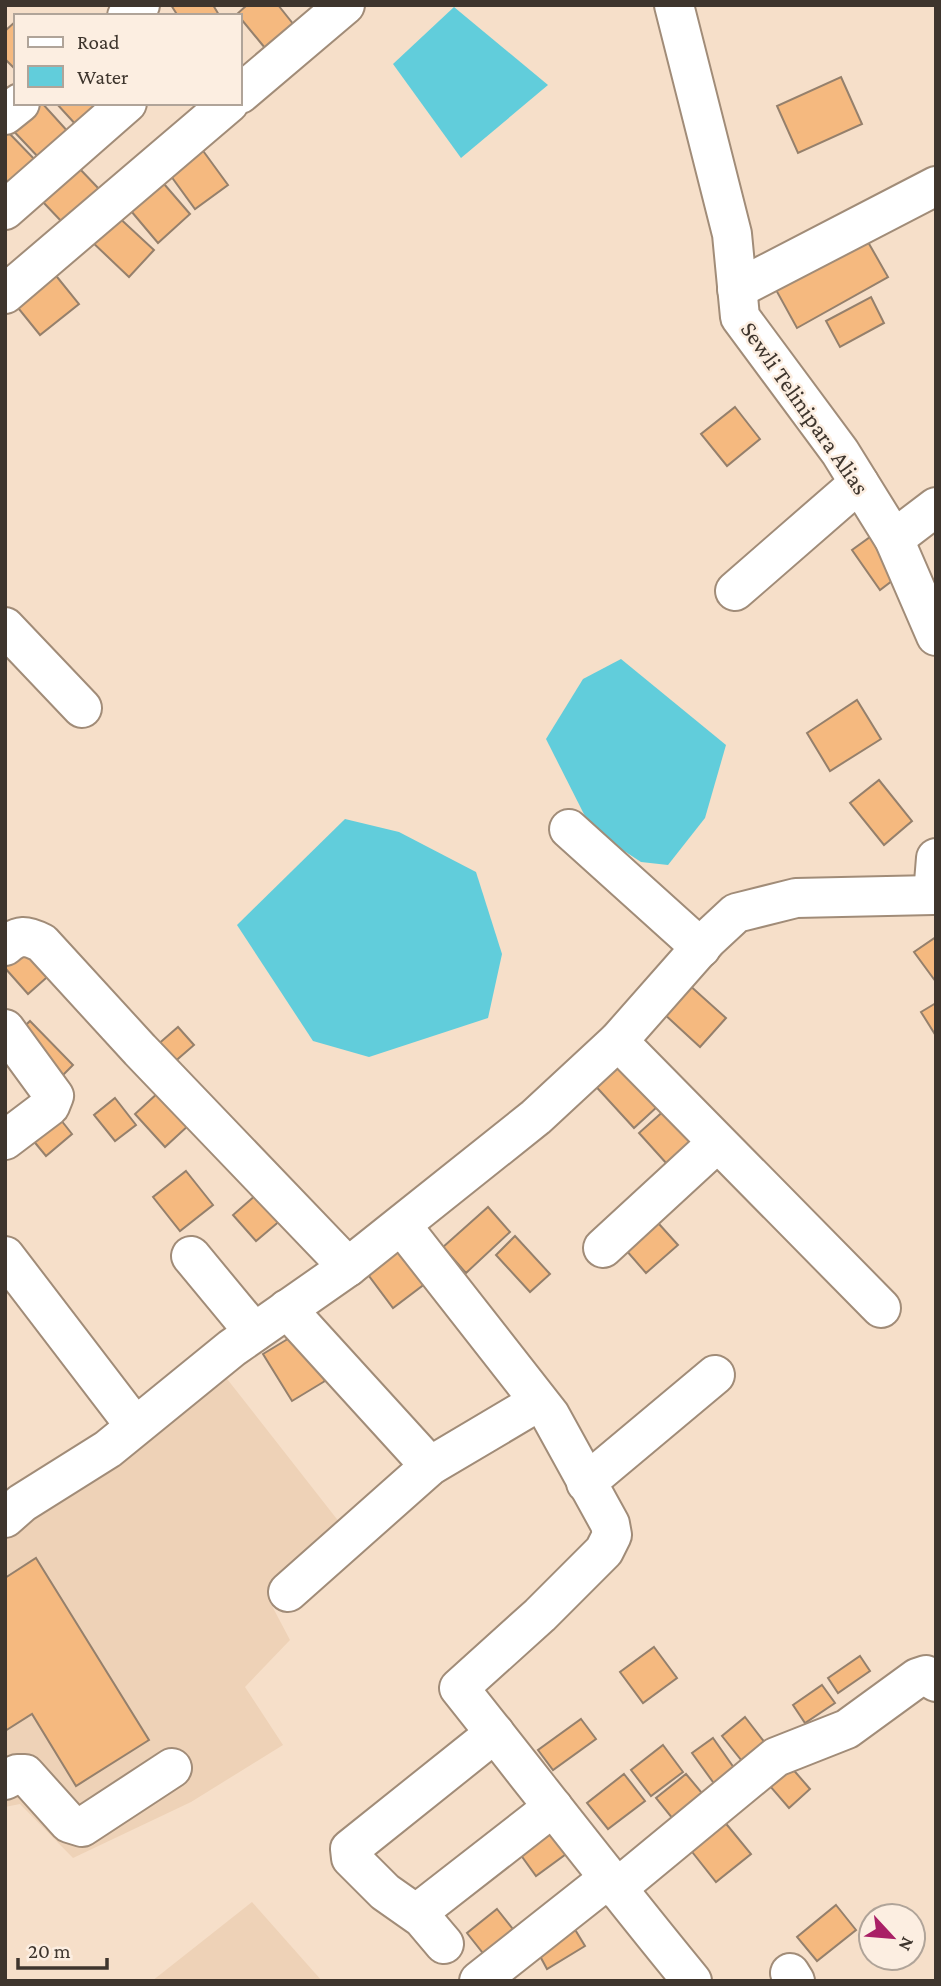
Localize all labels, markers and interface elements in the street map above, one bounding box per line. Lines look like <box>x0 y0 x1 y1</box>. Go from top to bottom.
legend <box>14 14 242 105</box>
text: Road <box>77 30 120 54</box>
text: Water <box>77 65 129 89</box>
street label: Sewli Telinipara Alias <box>736 316 875 499</box>
north arrow <box>857 1902 927 1972</box>
scale bar <box>18 1926 107 1970</box>
text: N <box>895 1934 919 1955</box>
text: 20 m <box>28 1939 71 1963</box>

